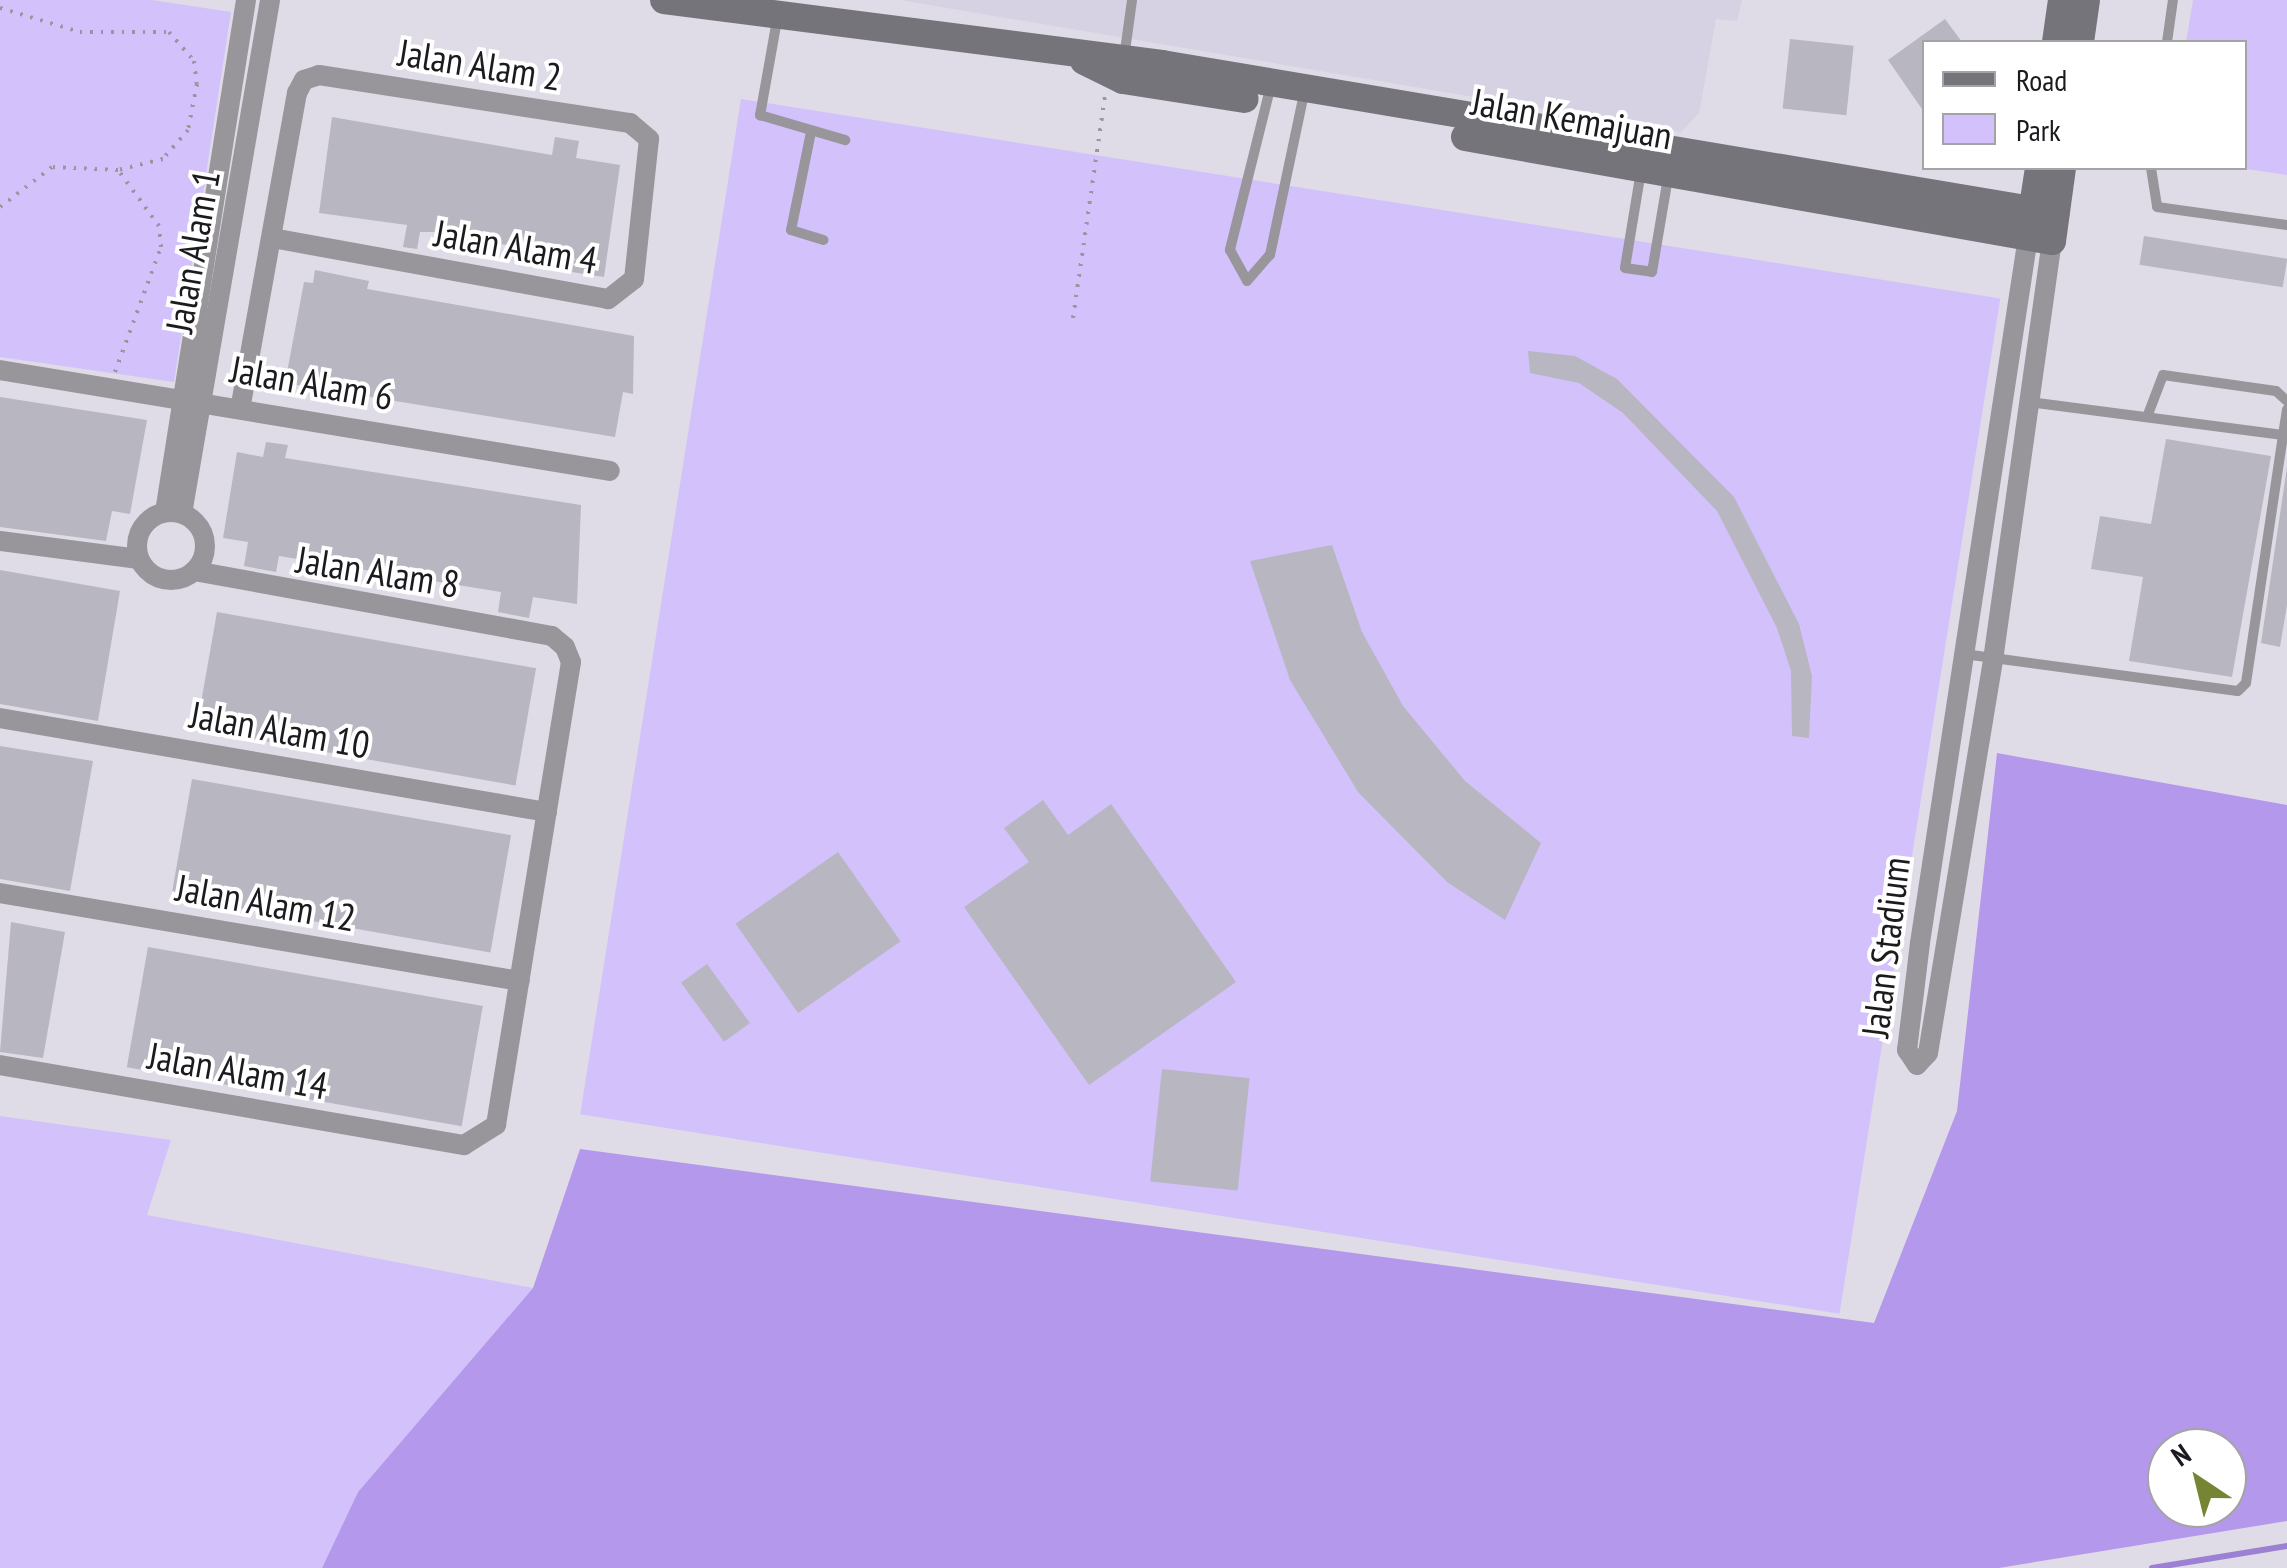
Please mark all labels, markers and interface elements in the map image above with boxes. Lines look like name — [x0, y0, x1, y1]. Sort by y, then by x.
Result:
street label: Jalan Alam 2 — [395, 29, 565, 99]
legend — [1922, 40, 2247, 170]
text: Road — [2016, 60, 2067, 99]
street label: Jalan Kemajuan — [1468, 78, 1676, 158]
text: Park — [2016, 110, 2061, 149]
street label: Jalan Alam 1 — [155, 166, 229, 336]
street label: Jalan Alam 4 — [431, 209, 601, 283]
street label: Jalan Alam 6 — [227, 345, 397, 419]
street label: Jalan Alam 8 — [293, 536, 463, 606]
street label: Jalan Alam 10 — [186, 691, 374, 767]
street label: Jalan Stadium — [1851, 854, 1919, 1040]
street label: Jalan Alam 12 — [172, 864, 360, 940]
street label: Jalan Alam 14 — [144, 1032, 332, 1108]
north arrow — [2147, 1428, 2247, 1528]
text: N — [2164, 1435, 2197, 1474]

